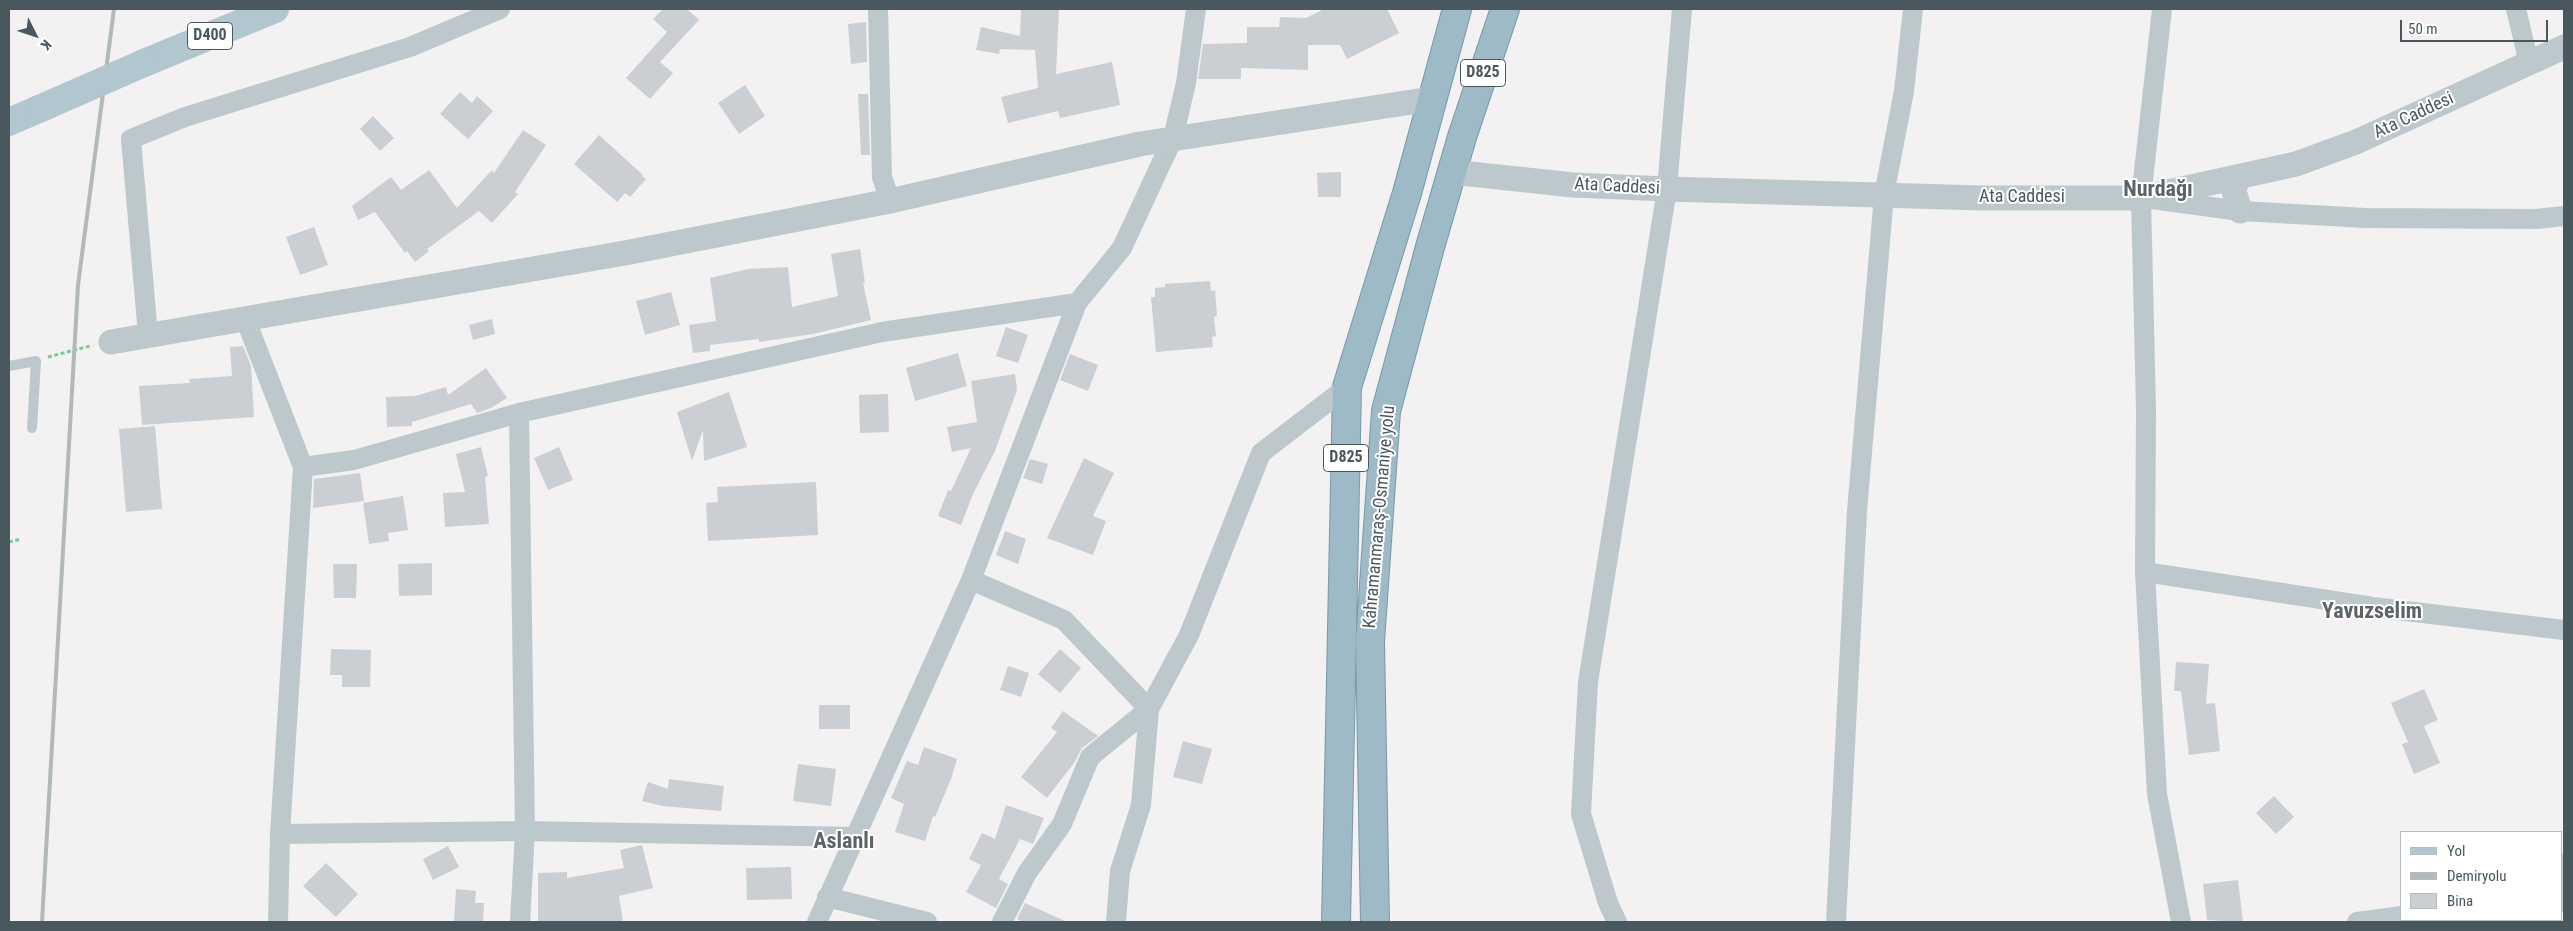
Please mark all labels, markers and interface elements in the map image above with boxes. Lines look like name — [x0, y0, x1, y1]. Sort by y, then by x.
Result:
north arrow — [10, 10, 60, 60]
scale bar — [2403, 10, 2550, 42]
text: 50 m — [2408, 20, 2438, 38]
road number: D400 — [188, 22, 232, 50]
text: K — [38, 37, 55, 53]
road number: D825 — [1460, 59, 1506, 86]
street label: Ata Caddesi — [2371, 88, 2457, 144]
street label: Ata Caddesi — [1574, 174, 1660, 200]
district label: Nurdağı — [2123, 177, 2193, 203]
street label: Ata Caddesi — [1979, 186, 2065, 208]
street label: Kahramanmaraş-Osmaniye yolu — [1359, 405, 1401, 629]
road number: D825 — [1324, 444, 1368, 472]
district label: Yavuzselim — [2322, 599, 2422, 625]
district label: Aslanlı — [813, 829, 875, 855]
legend — [2400, 831, 2563, 921]
text: Yol — [2447, 842, 2465, 860]
text: Demiryolu — [2447, 867, 2506, 885]
text: Bina — [2447, 892, 2473, 910]

